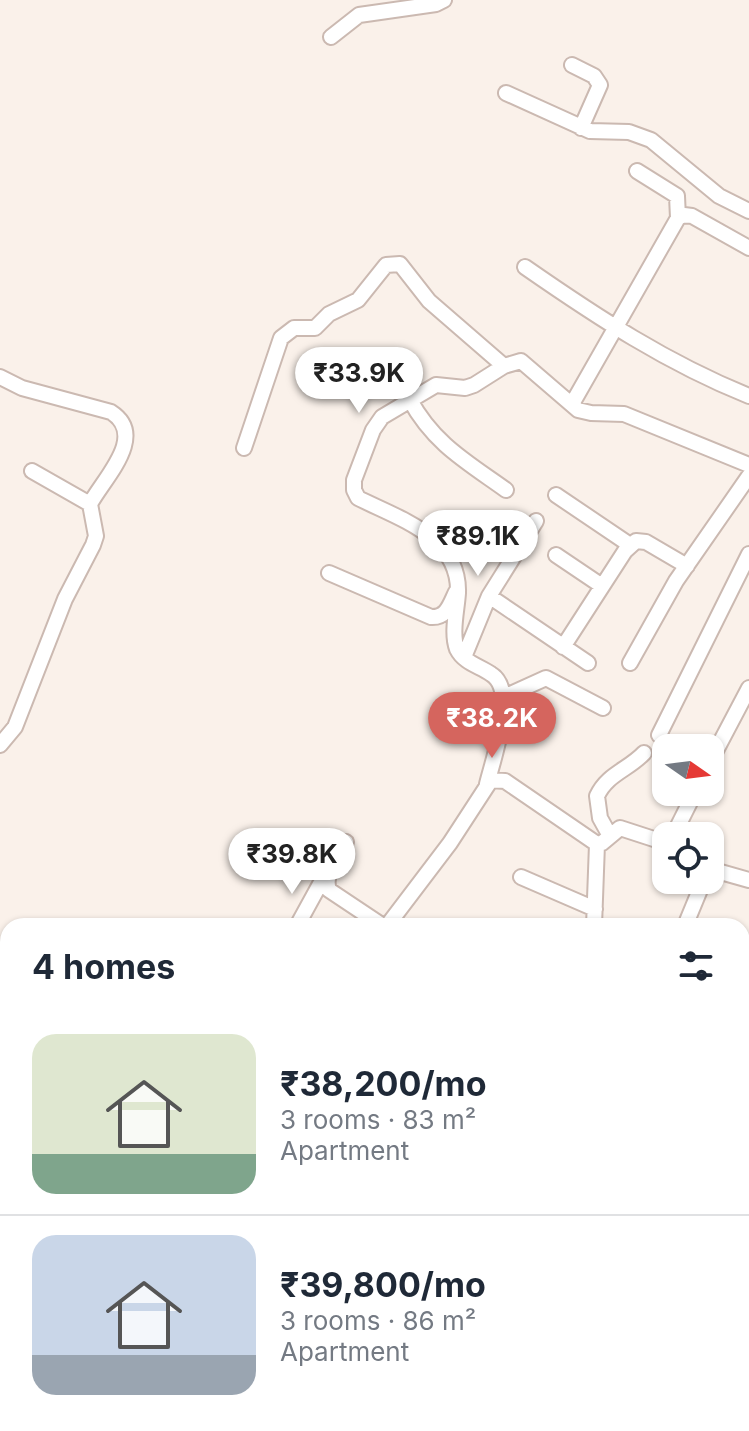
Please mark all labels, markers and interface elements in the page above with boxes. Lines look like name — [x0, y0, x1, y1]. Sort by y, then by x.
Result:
pin: ₹33.9K — [294, 347, 424, 415]
text: ₹33.9K — [313, 357, 405, 388]
pin: ₹89.1K — [413, 510, 543, 578]
text: ₹89.1K — [436, 520, 520, 551]
pin: ₹38.2K — [427, 692, 557, 760]
text: ₹38.2K — [446, 702, 538, 733]
north arrow — [652, 734, 724, 806]
map controls — [652, 734, 724, 894]
button: locate — [652, 822, 724, 894]
pin: ₹39.8K — [227, 828, 357, 896]
text: ₹39.8K — [246, 838, 338, 869]
icon: filters — [674, 944, 718, 988]
text: 4 homes — [32, 946, 175, 987]
text: ₹38,200/mo — [280, 1063, 487, 1104]
icon: home — [96, 1066, 192, 1162]
text: 3 rooms · 83 m² — [280, 1104, 476, 1135]
text: Apartment — [280, 1135, 409, 1166]
text: ₹39,800/mo — [280, 1264, 486, 1305]
icon: home — [96, 1267, 192, 1363]
text: 3 rooms · 86 m² — [280, 1305, 476, 1336]
text: Apartment — [280, 1336, 409, 1367]

